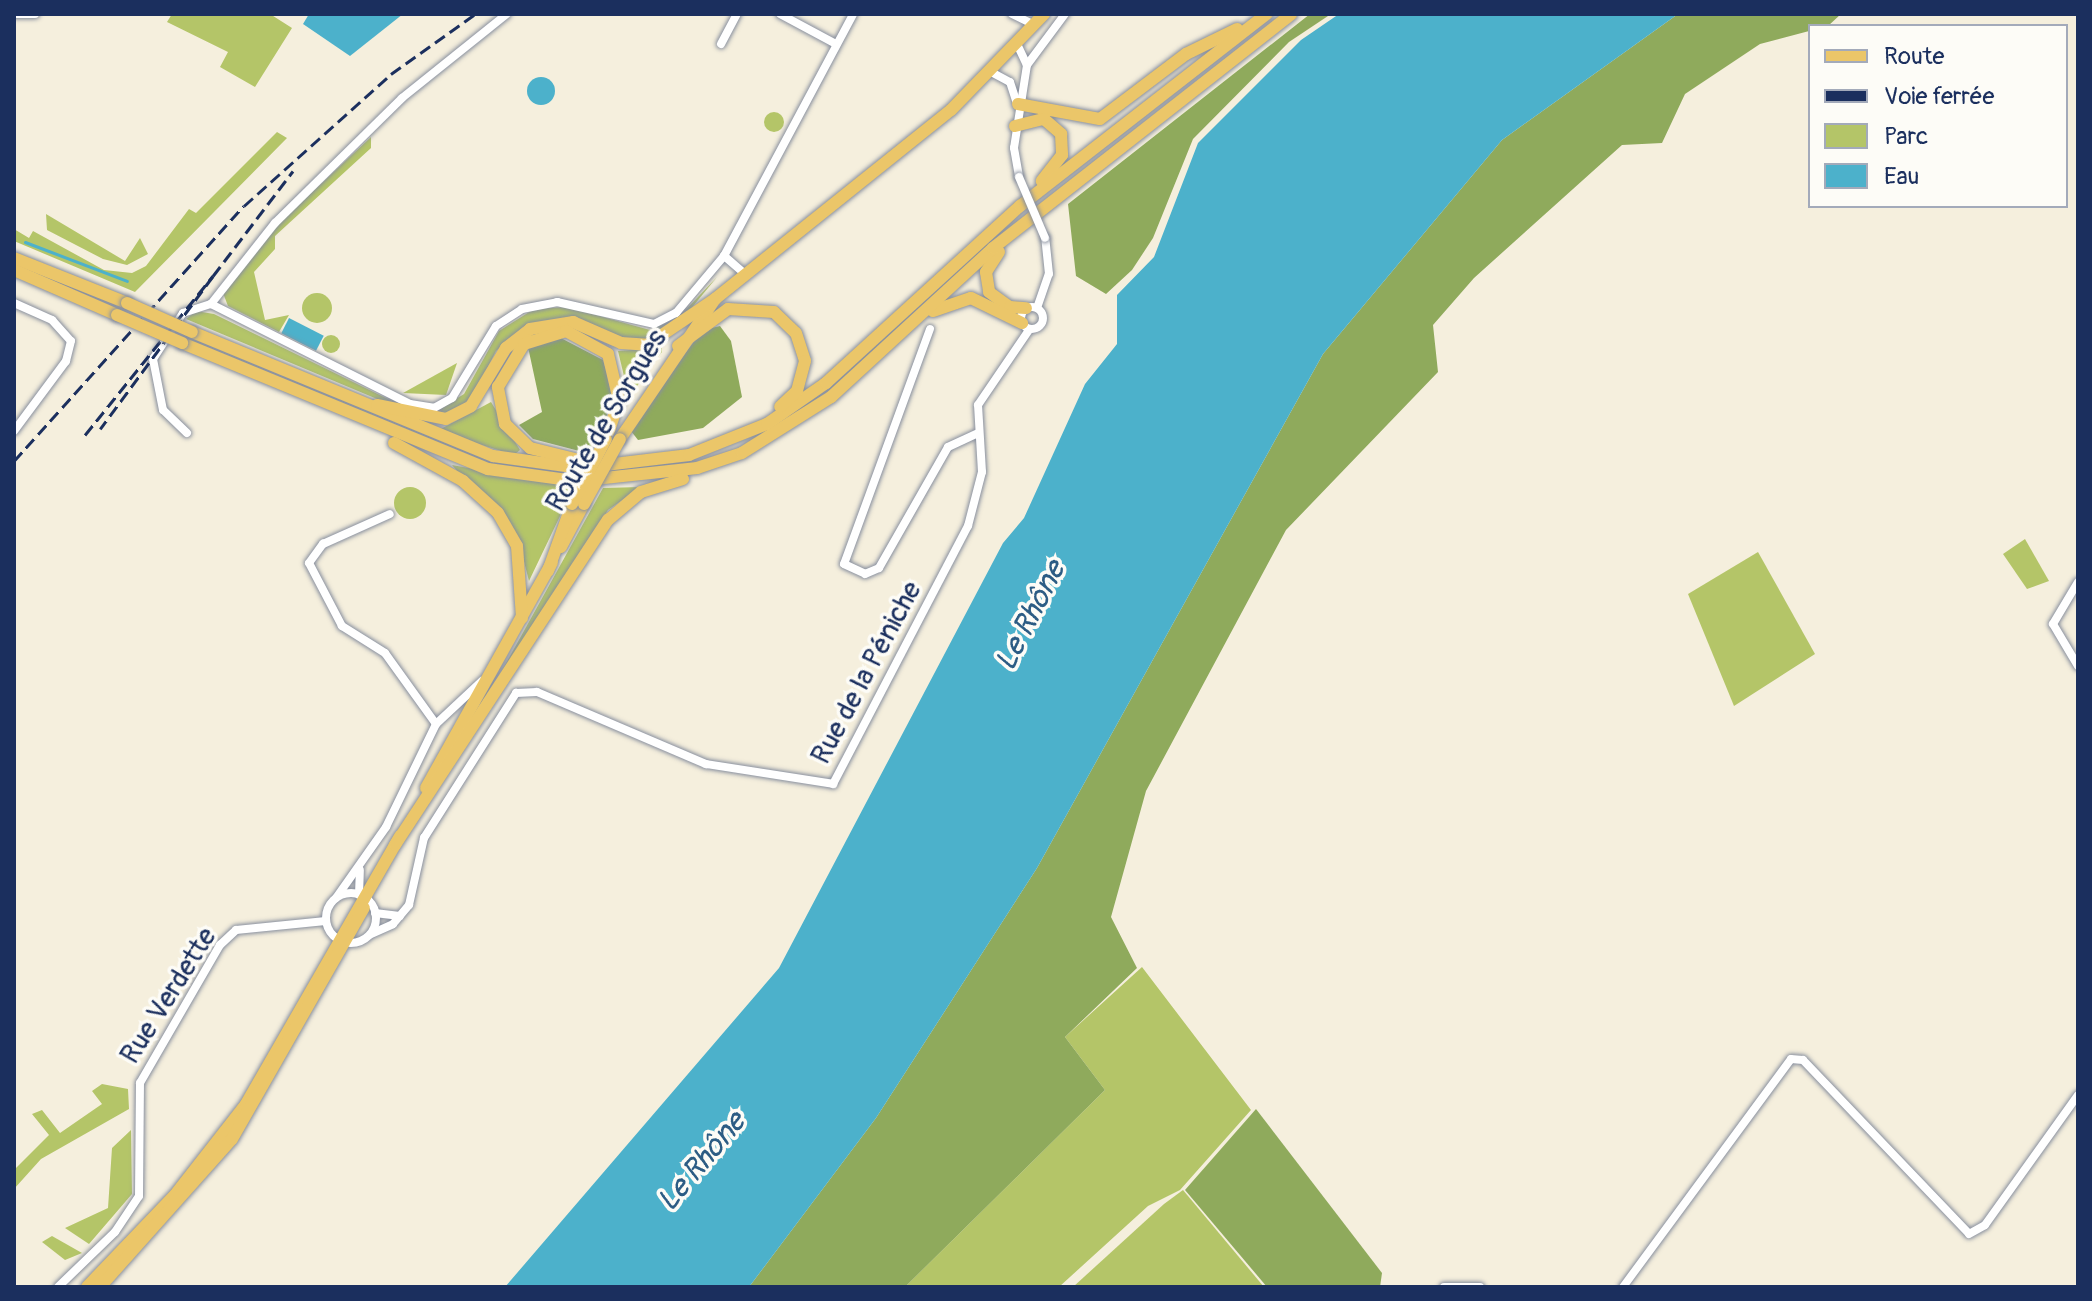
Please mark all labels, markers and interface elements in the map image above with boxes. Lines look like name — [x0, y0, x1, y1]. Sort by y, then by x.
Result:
legend — [1808, 24, 2068, 208]
text: Route — [1884, 42, 1944, 71]
text: Voie ferrée — [1884, 82, 1994, 111]
text: Parc — [1884, 122, 1928, 151]
text: Eau — [1884, 162, 1919, 191]
street label: Route de Sorgues — [539, 324, 675, 518]
water label: Le Rhône — [988, 555, 1074, 677]
street label: Rue de la Péniche — [805, 576, 929, 770]
street label: Rue Verdette — [114, 922, 224, 1070]
water label: Le Rhône — [650, 1105, 754, 1219]

